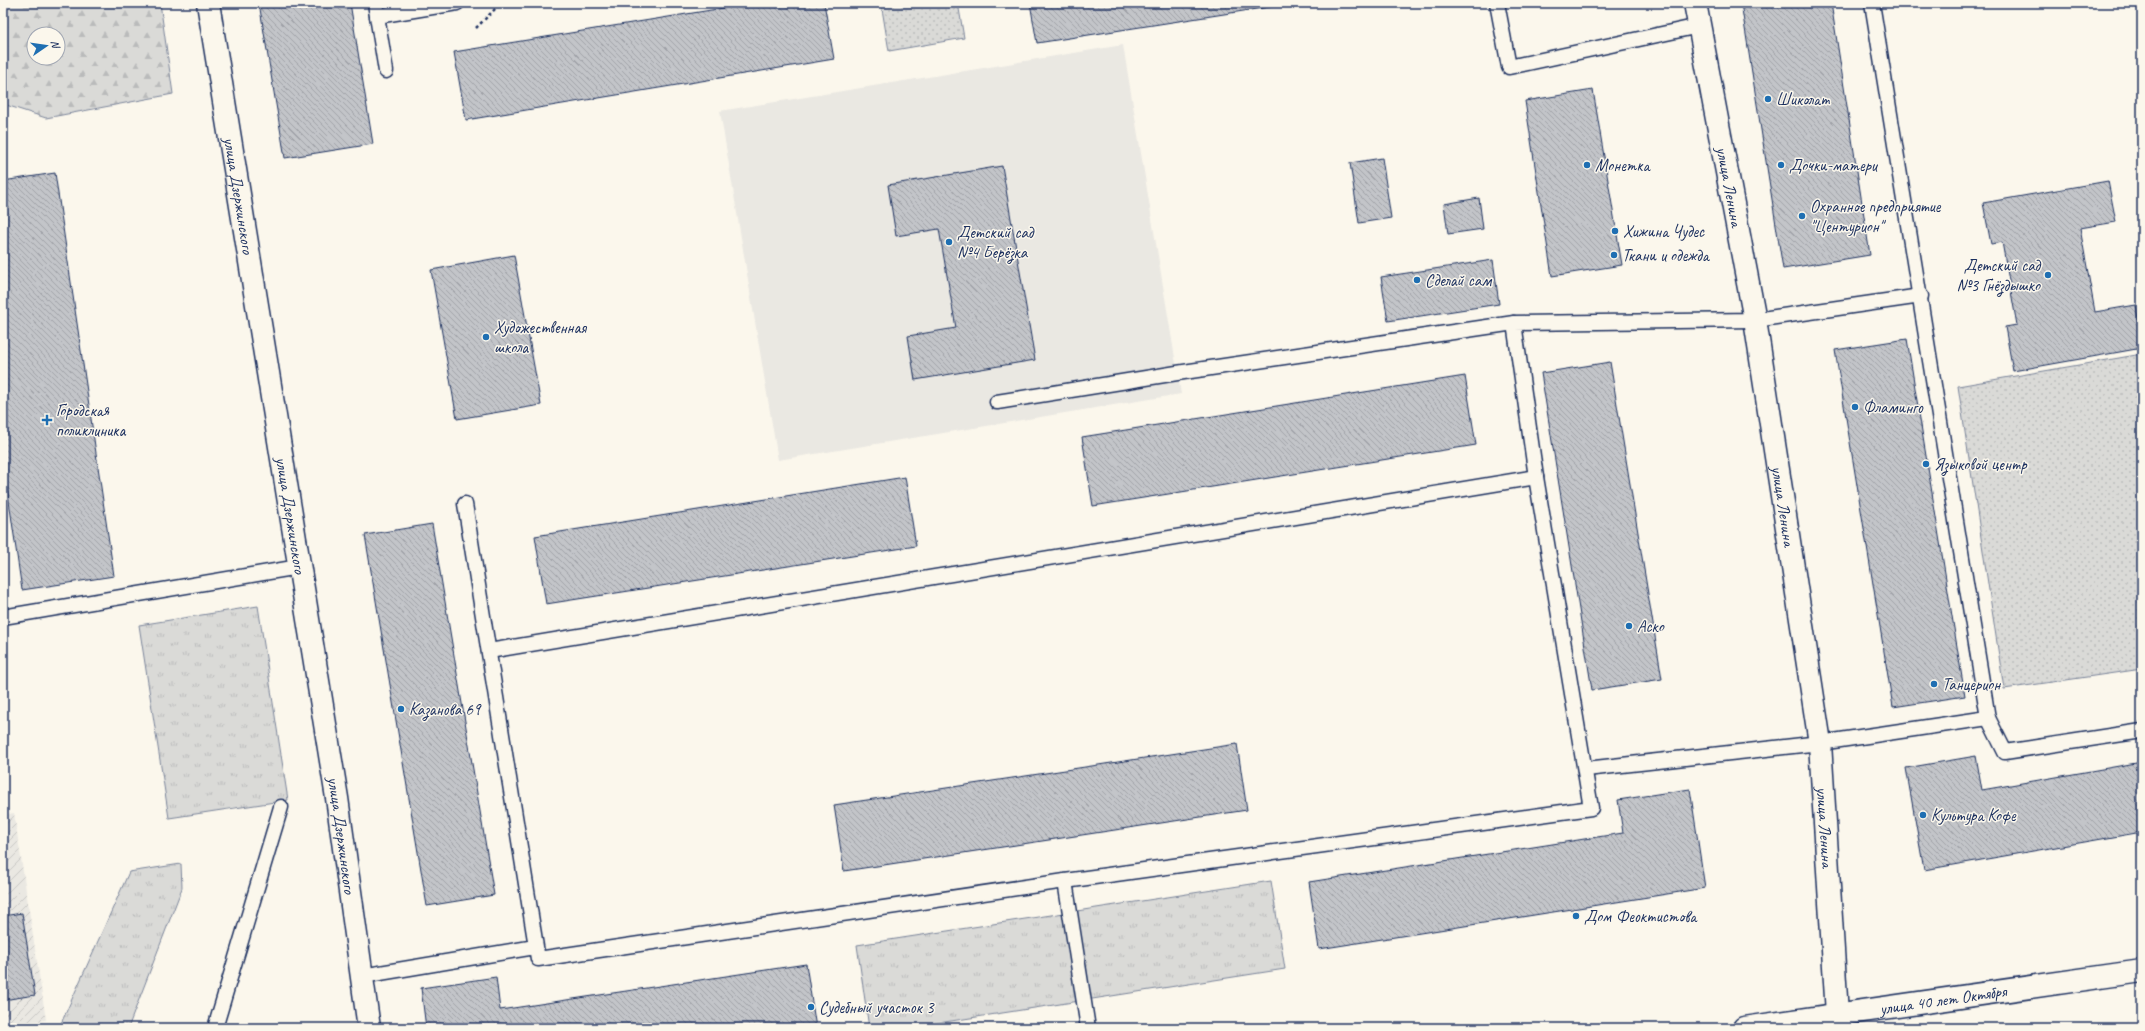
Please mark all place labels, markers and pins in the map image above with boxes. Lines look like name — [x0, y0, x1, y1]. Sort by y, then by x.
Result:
place label: Шиколат — [1776, 89, 1830, 110]
marker: Шиколат — [1763, 94, 1773, 104]
place label: Монетка — [1595, 155, 1651, 176]
place label: Дочки-матери — [1789, 155, 1879, 176]
marker: Монетка — [1582, 160, 1592, 170]
marker: Дочки-матери — [1776, 160, 1786, 170]
place label: Охранное предприятие "Центурион" — [1810, 196, 1942, 237]
marker: Охранное предприятие "Центурион" — [1797, 211, 1807, 221]
place label: Хижина Чудес — [1623, 221, 1705, 242]
place label: Детский сад №4 Берёзка — [957, 222, 1035, 264]
marker: Хижина Чудес — [1610, 226, 1620, 236]
marker: Детский сад №4 Берёзка — [944, 237, 954, 247]
place label: Ткани и одежда — [1622, 245, 1711, 266]
marker: Ткани и одежда — [1609, 250, 1619, 260]
place label: Детский сад №3 Гнёздышко — [1957, 255, 2042, 297]
place label: Сделай сам — [1425, 270, 1492, 291]
marker: Детский сад №3 Гнёздышко — [2043, 270, 2053, 280]
marker: Сделай сам — [1412, 275, 1422, 285]
place label: Художественная школа — [494, 317, 587, 358]
marker: Художественная школа — [481, 332, 491, 342]
place label: Фламинго — [1863, 397, 1924, 418]
place label: Городская поликлиника — [56, 400, 126, 441]
marker: Фламинго — [1850, 402, 1860, 412]
marker: Городская поликлиника — [41, 414, 53, 426]
place label: Языковой центр — [1934, 454, 2028, 476]
marker: Языковой центр — [1921, 459, 1931, 469]
place label: Аско — [1637, 616, 1665, 637]
marker: Аско — [1624, 621, 1634, 631]
place label: Танцерион — [1942, 674, 2001, 695]
marker: Танцерион — [1929, 679, 1939, 689]
place label: Казанова 69 — [409, 699, 482, 721]
marker: Казанова 69 — [396, 704, 406, 714]
place label: Культура Кофе — [1931, 805, 2017, 826]
marker: Культура Кофе — [1918, 810, 1928, 820]
place label: Дом Феоктистова — [1584, 906, 1698, 927]
marker: Дом Феоктистова — [1571, 911, 1581, 921]
place label: Судебный участок 3 — [819, 997, 935, 1018]
marker: Судебный участок 3 — [806, 1002, 816, 1012]

